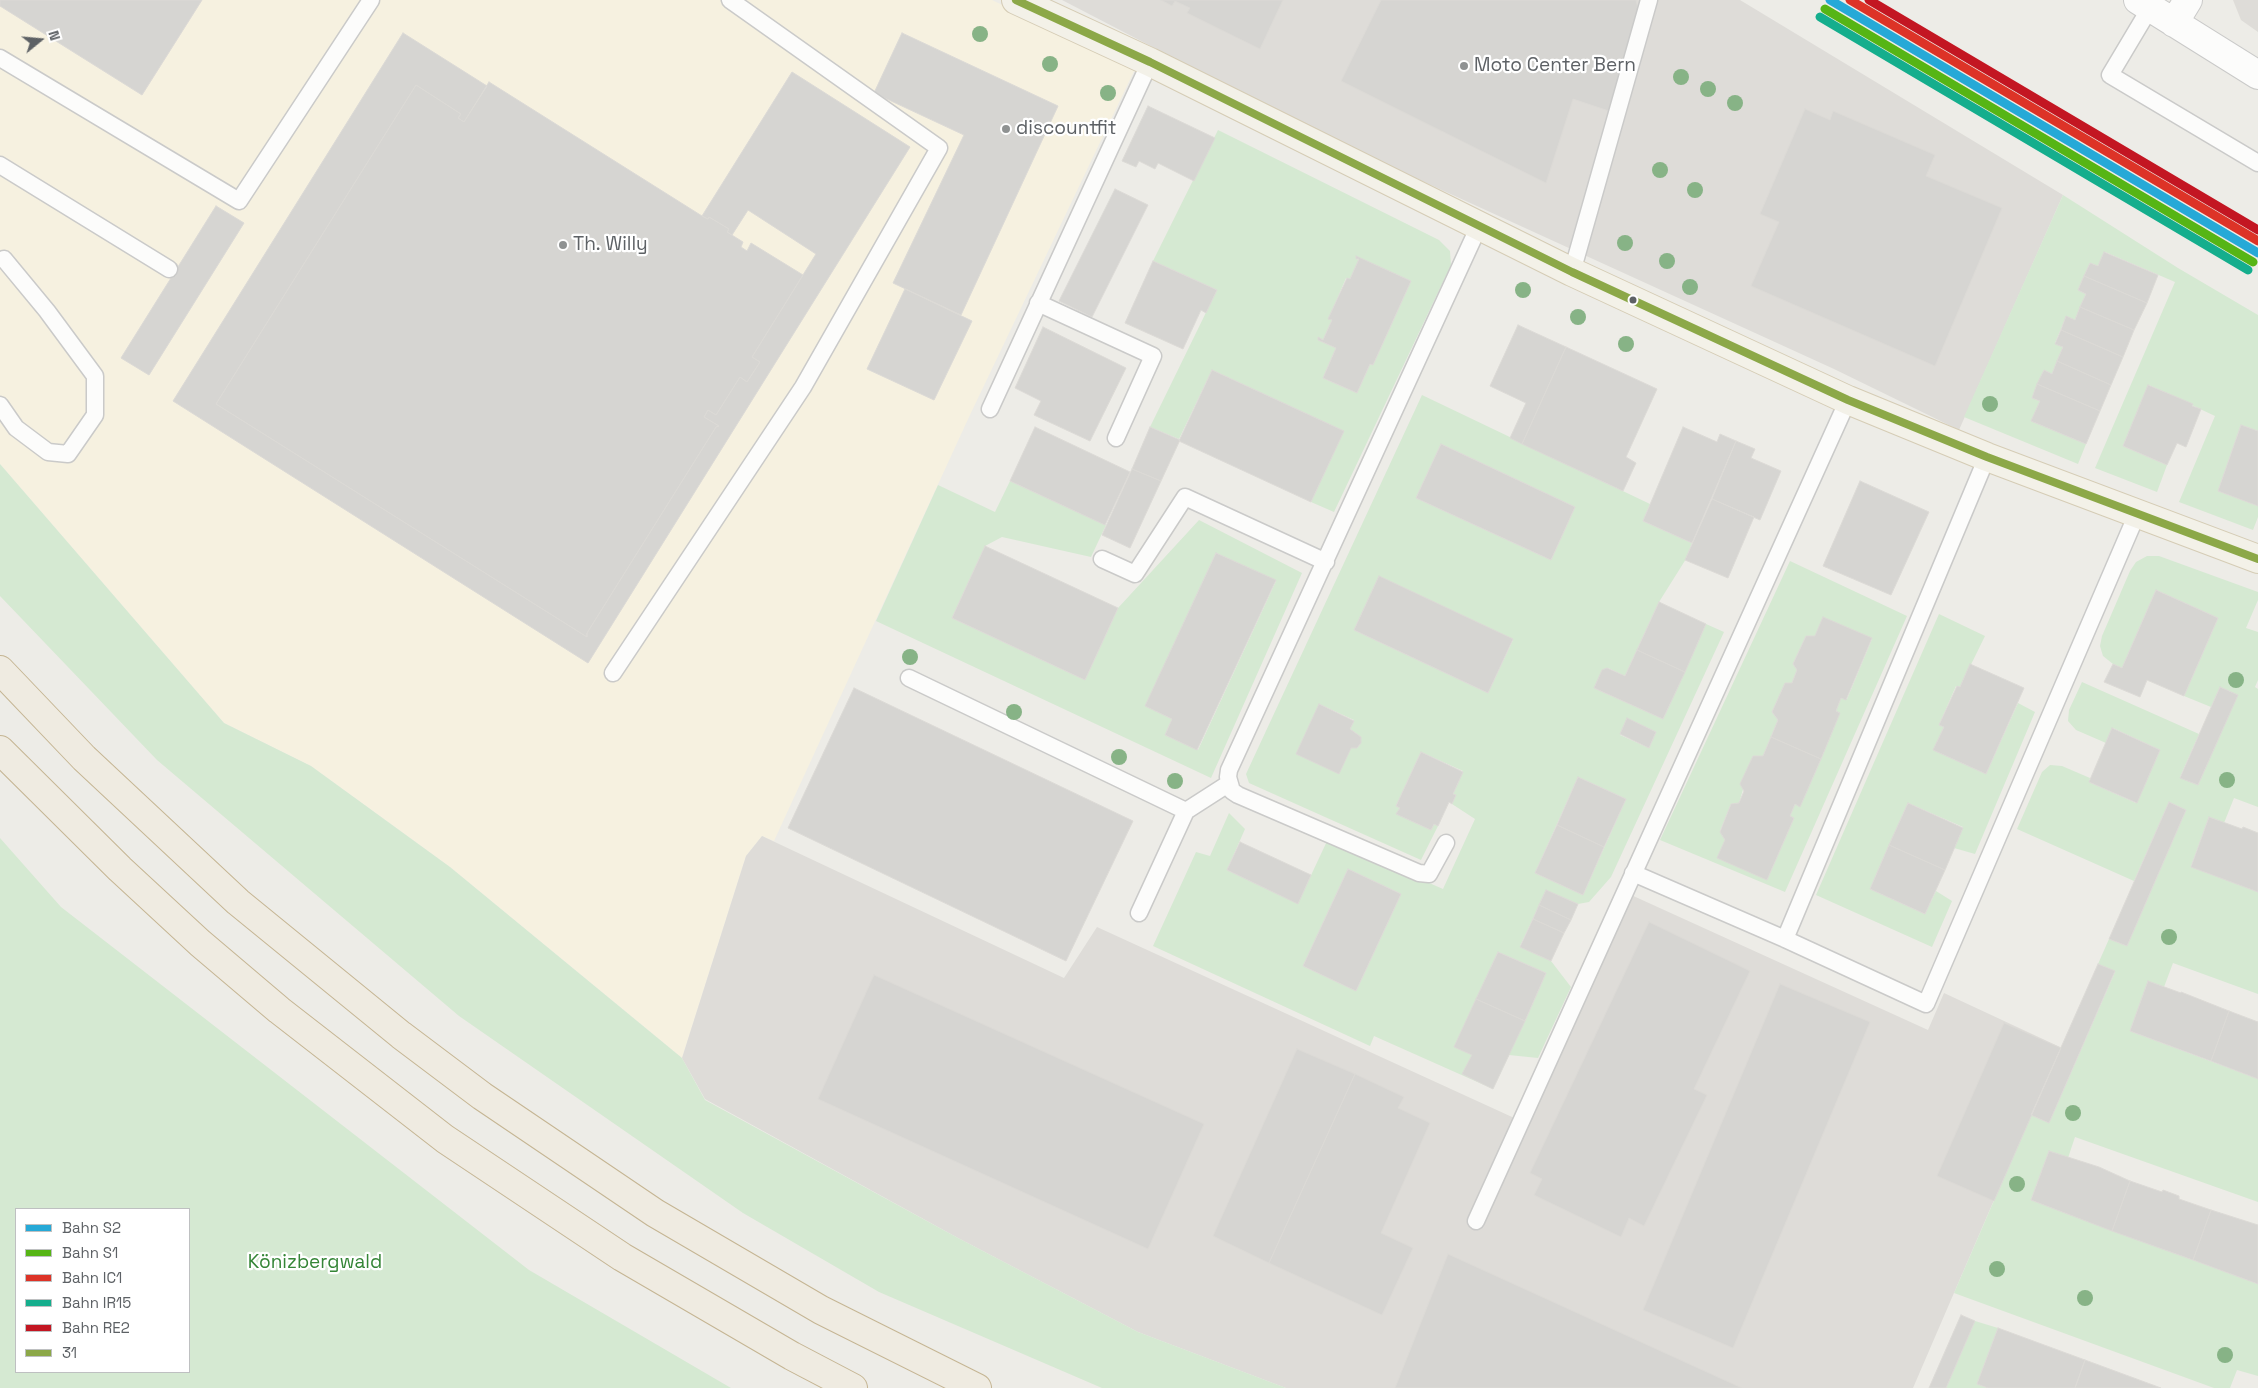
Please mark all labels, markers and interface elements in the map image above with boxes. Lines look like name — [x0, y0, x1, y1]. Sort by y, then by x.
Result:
north arrow — [15, 15, 65, 65]
text: N — [44, 28, 64, 43]
place label: Moto Center Bern — [1474, 55, 1636, 77]
marker: Moto Center Bern — [1458, 60, 1470, 72]
place label: discountfit — [1016, 118, 1116, 140]
marker: discountfit — [1000, 123, 1012, 135]
place label: Th. Willy — [573, 234, 648, 256]
marker: Th. Willy — [557, 239, 569, 251]
unlabelled marker — [1628, 295, 1638, 305]
legend — [15, 1208, 190, 1373]
text: Bahn S2 — [62, 1218, 121, 1237]
text: Bahn S1 — [62, 1243, 118, 1262]
park label: Könizbergwald — [248, 1252, 382, 1274]
text: Bahn IC1 — [62, 1268, 122, 1287]
text: Bahn IR15 — [62, 1293, 131, 1312]
text: Bahn RE2 — [62, 1318, 130, 1337]
text: 31 — [62, 1343, 77, 1362]

